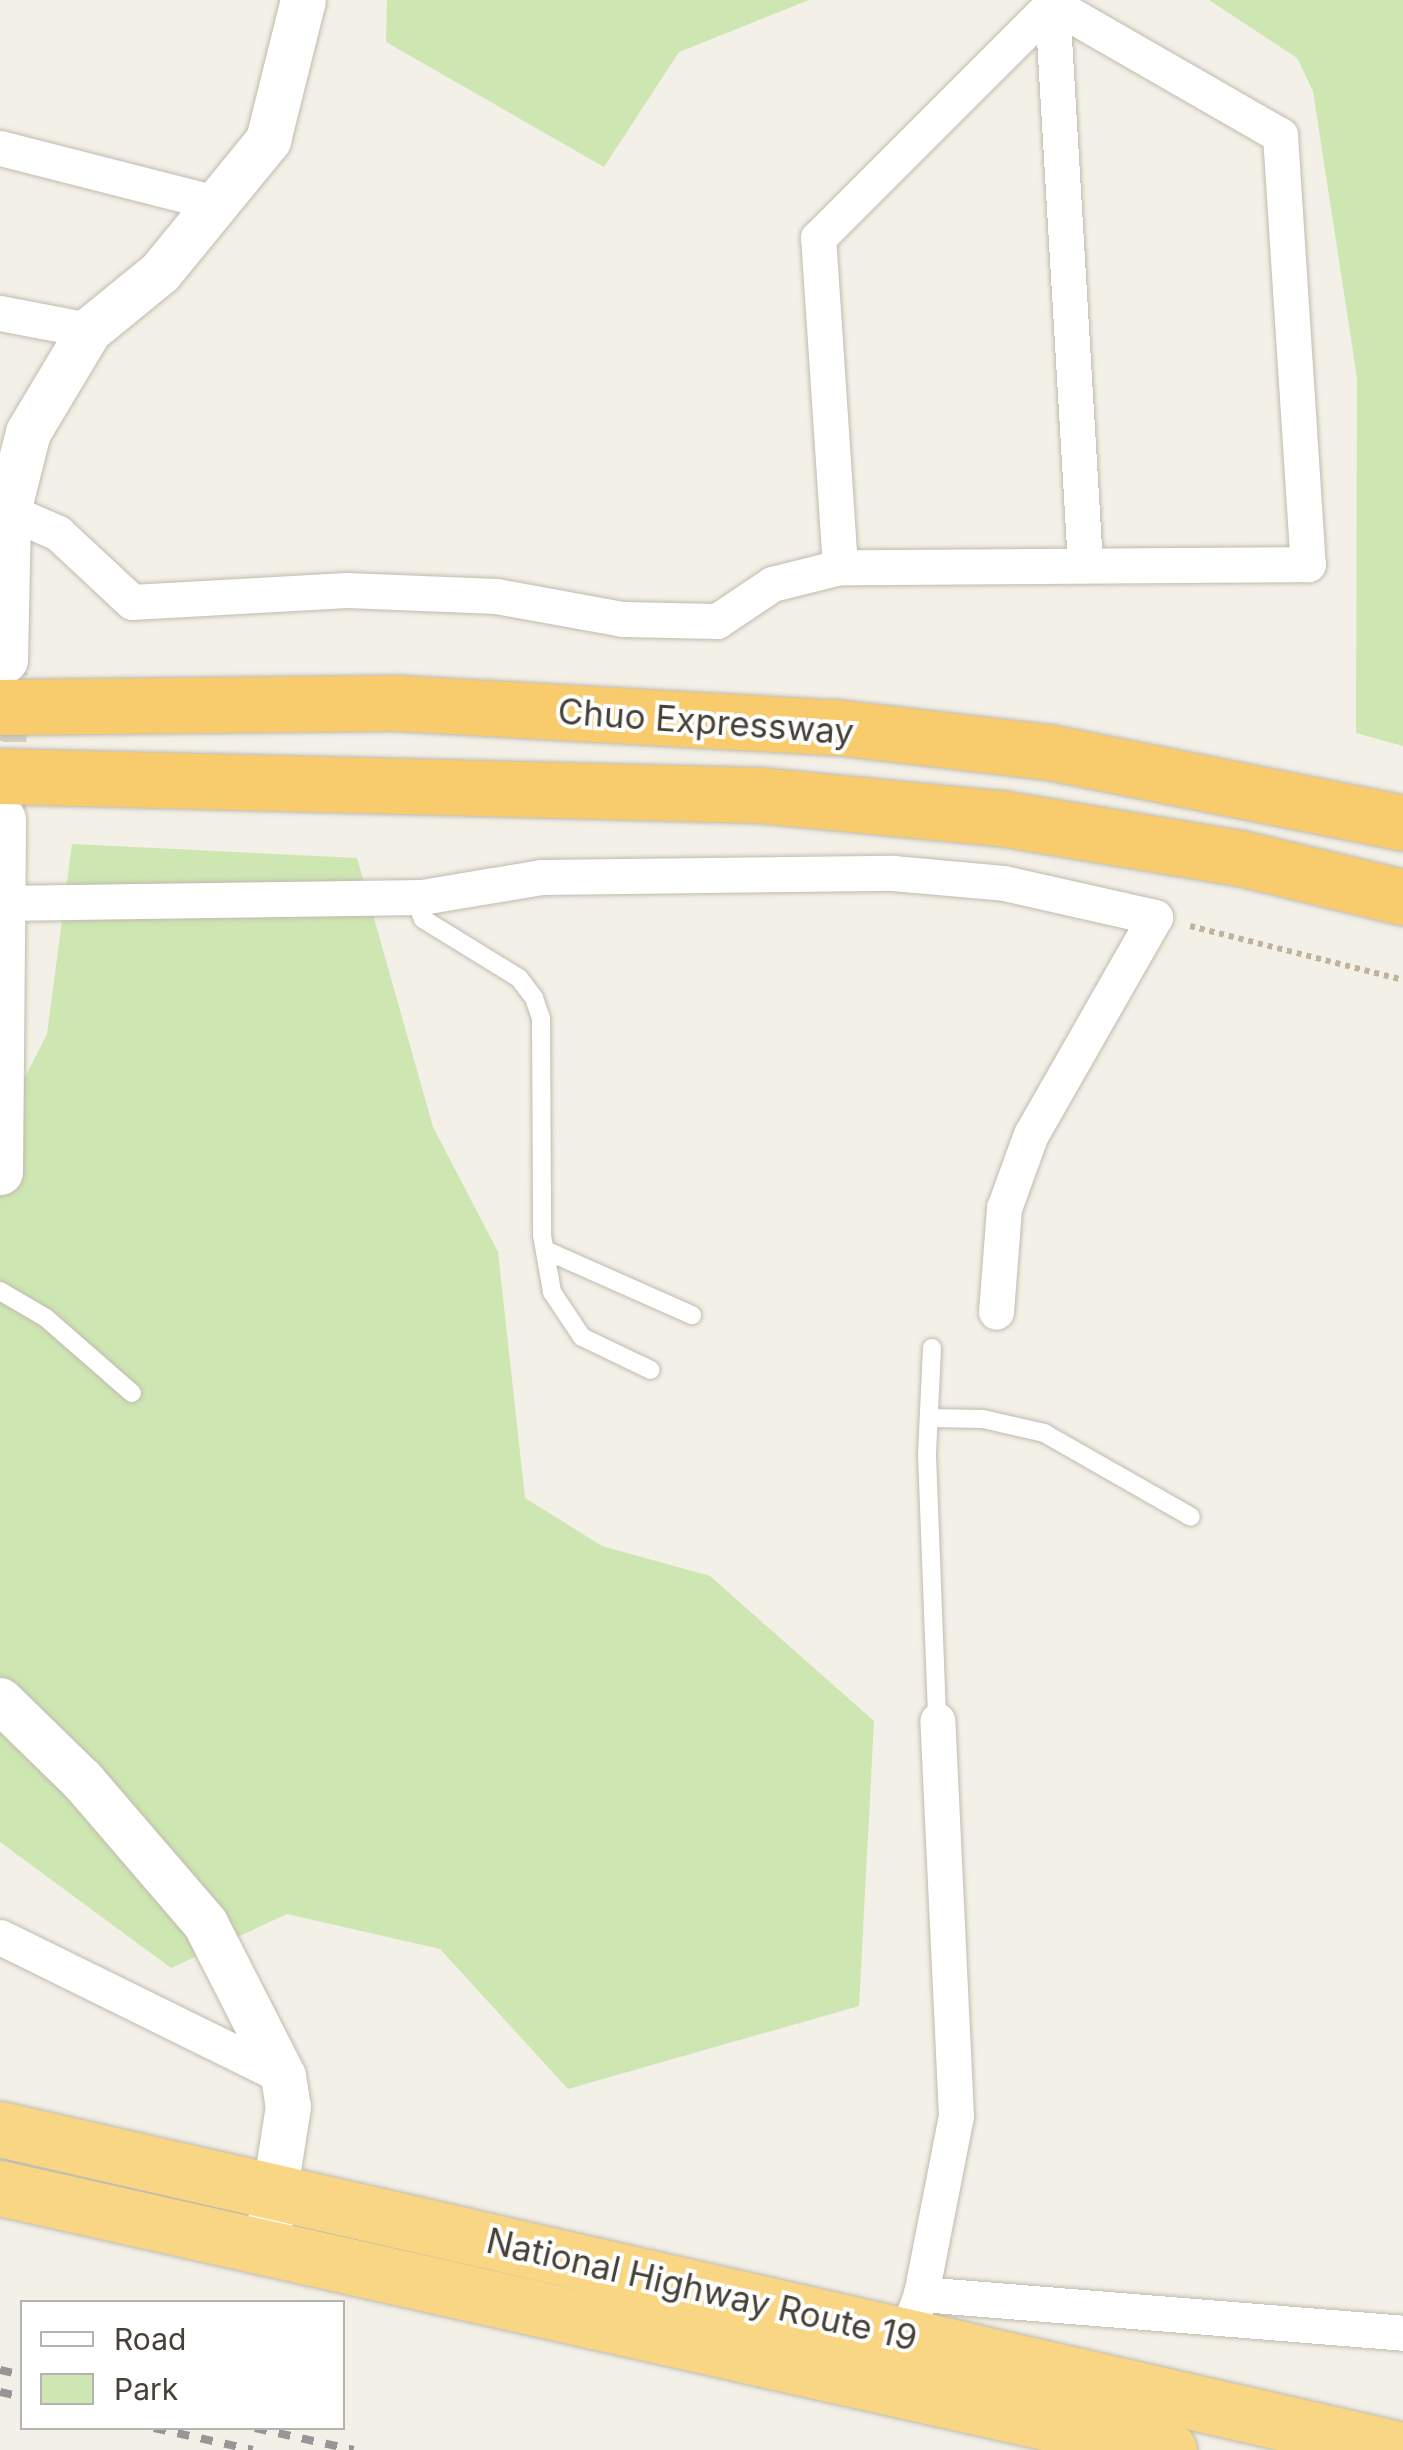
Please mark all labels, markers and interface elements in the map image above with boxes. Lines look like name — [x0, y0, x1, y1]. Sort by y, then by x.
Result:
street label: Chuo Expressway — [557, 690, 855, 752]
street label: National Highway Route 19 — [483, 2219, 921, 2359]
legend — [20, 2300, 345, 2430]
text: Road — [114, 2321, 186, 2357]
text: Park — [114, 2371, 178, 2407]

